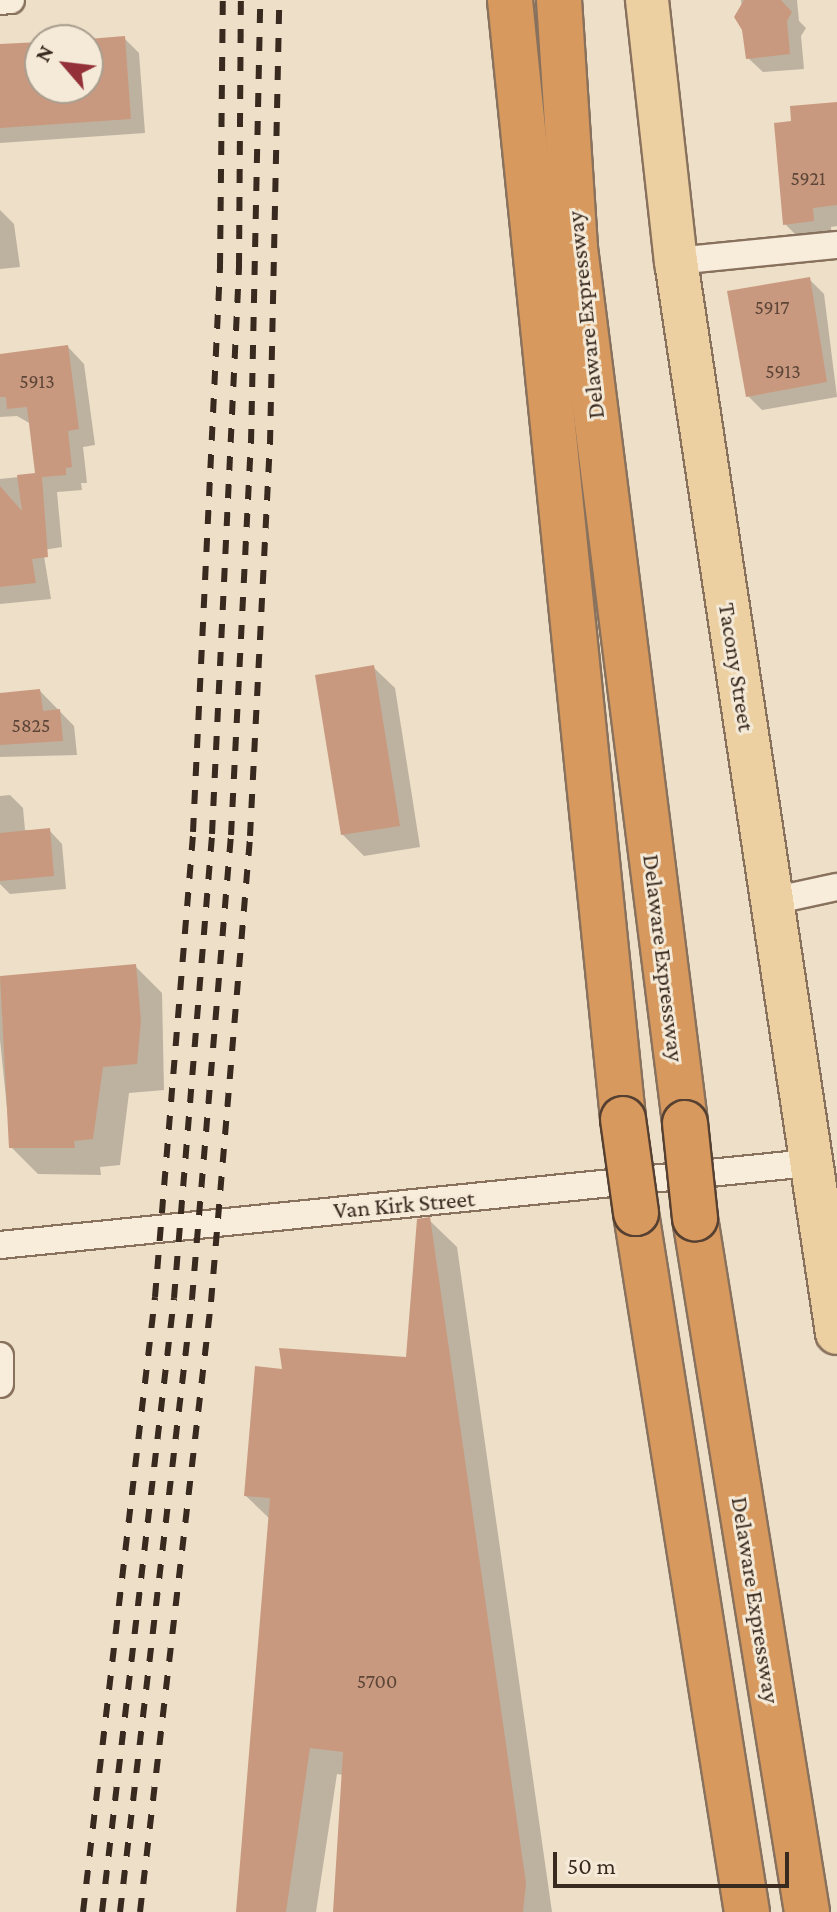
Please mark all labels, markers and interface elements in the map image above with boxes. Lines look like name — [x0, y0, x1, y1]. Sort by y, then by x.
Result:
north arrow — [24, 24, 104, 104]
text: N — [30, 41, 59, 66]
house number: 5921 — [790, 166, 826, 190]
street label: Delaware Expressway — [560, 210, 610, 420]
house number: 5917 — [754, 295, 790, 319]
house number: 5913 — [765, 359, 801, 383]
house number: 5913 — [19, 369, 55, 393]
street label: Tacony Street — [713, 601, 761, 733]
house number: 5825 — [11, 713, 51, 737]
street label: Delaware Expressway — [637, 853, 691, 1063]
street label: Van Kirk Street — [332, 1183, 476, 1225]
street label: Delaware Expressway — [725, 1495, 787, 1705]
house number: 5700 — [357, 1669, 397, 1693]
scale bar — [557, 1836, 793, 1886]
text: 50 m — [567, 1852, 616, 1879]

